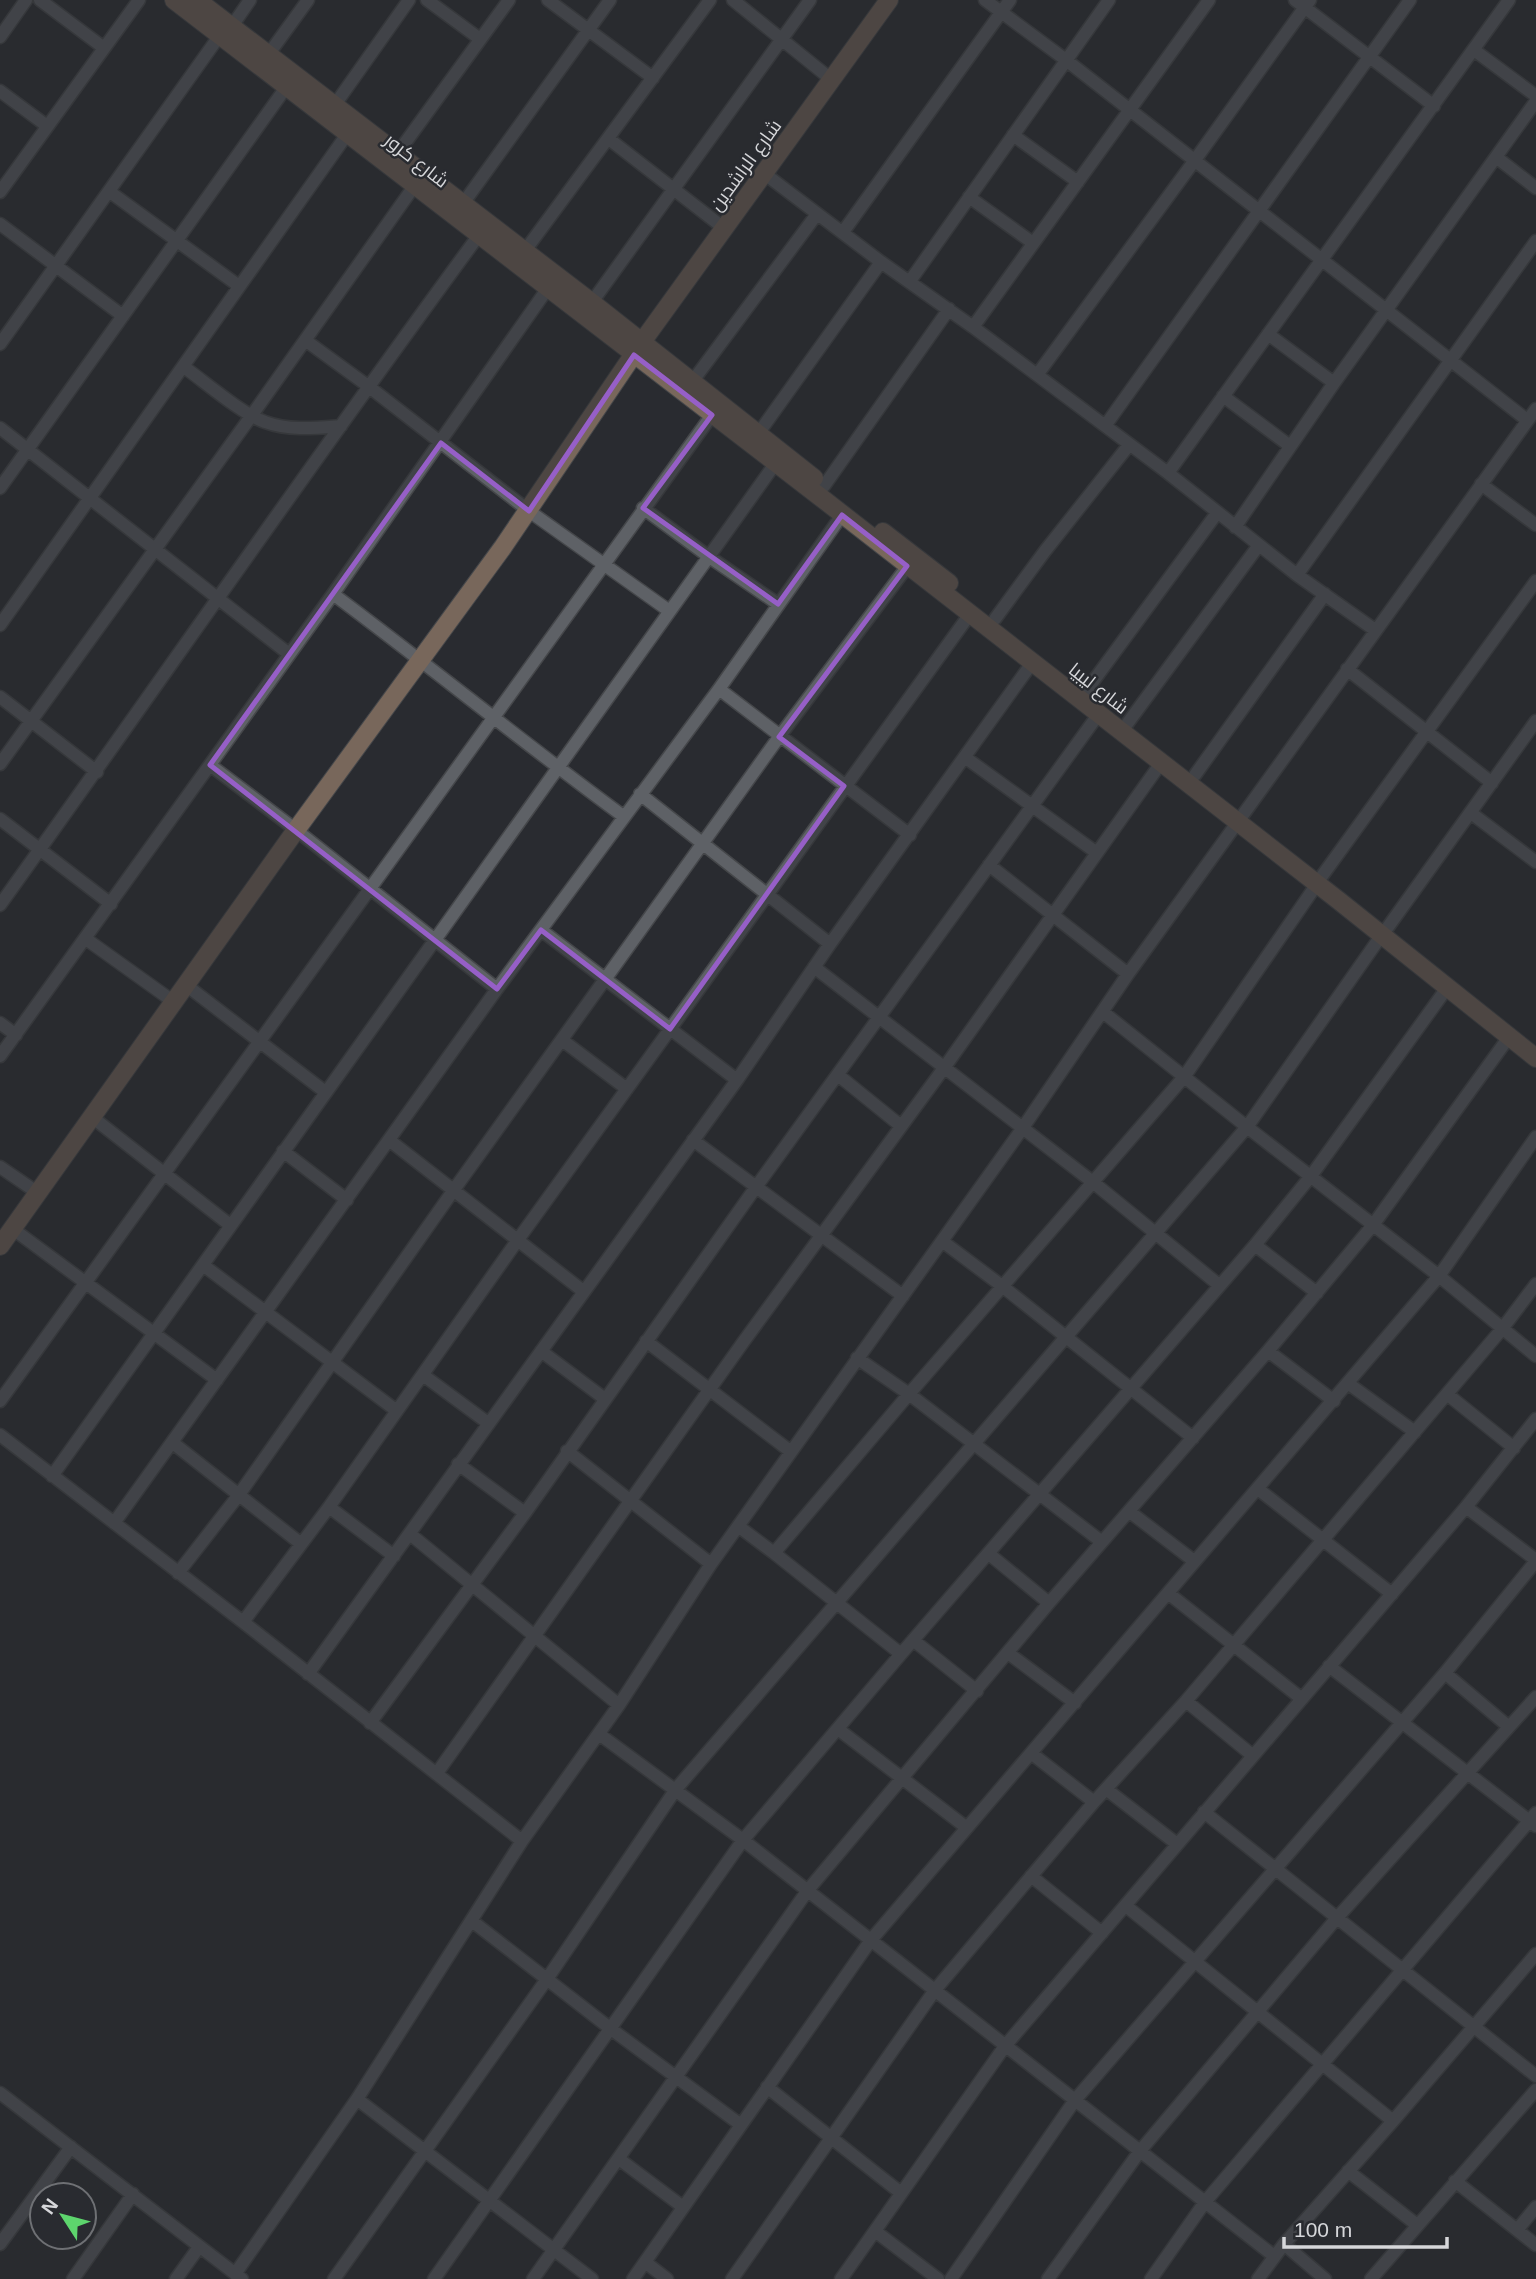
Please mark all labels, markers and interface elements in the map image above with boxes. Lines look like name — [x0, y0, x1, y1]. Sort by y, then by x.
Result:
street label: شارع الراشدين — [705, 116, 788, 217]
street label: شارع كرور — [378, 128, 453, 194]
street label: شارع ليبيا — [1063, 659, 1133, 720]
north arrow — [28, 2181, 98, 2251]
text: N — [37, 2195, 62, 2218]
scale bar — [1284, 2206, 1447, 2250]
text: 100 m — [1294, 2218, 1352, 2241]

